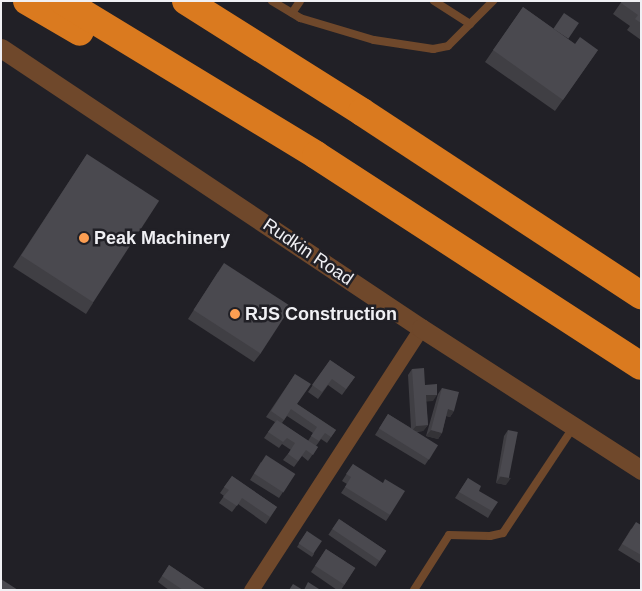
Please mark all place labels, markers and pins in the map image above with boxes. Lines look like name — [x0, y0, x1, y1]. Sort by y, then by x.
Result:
place label: Peak Machinery — [94, 227, 230, 249]
marker: Peak Machinery — [78, 232, 90, 244]
place label: RJS Construction — [245, 303, 397, 325]
marker: RJS Construction — [229, 308, 241, 320]

